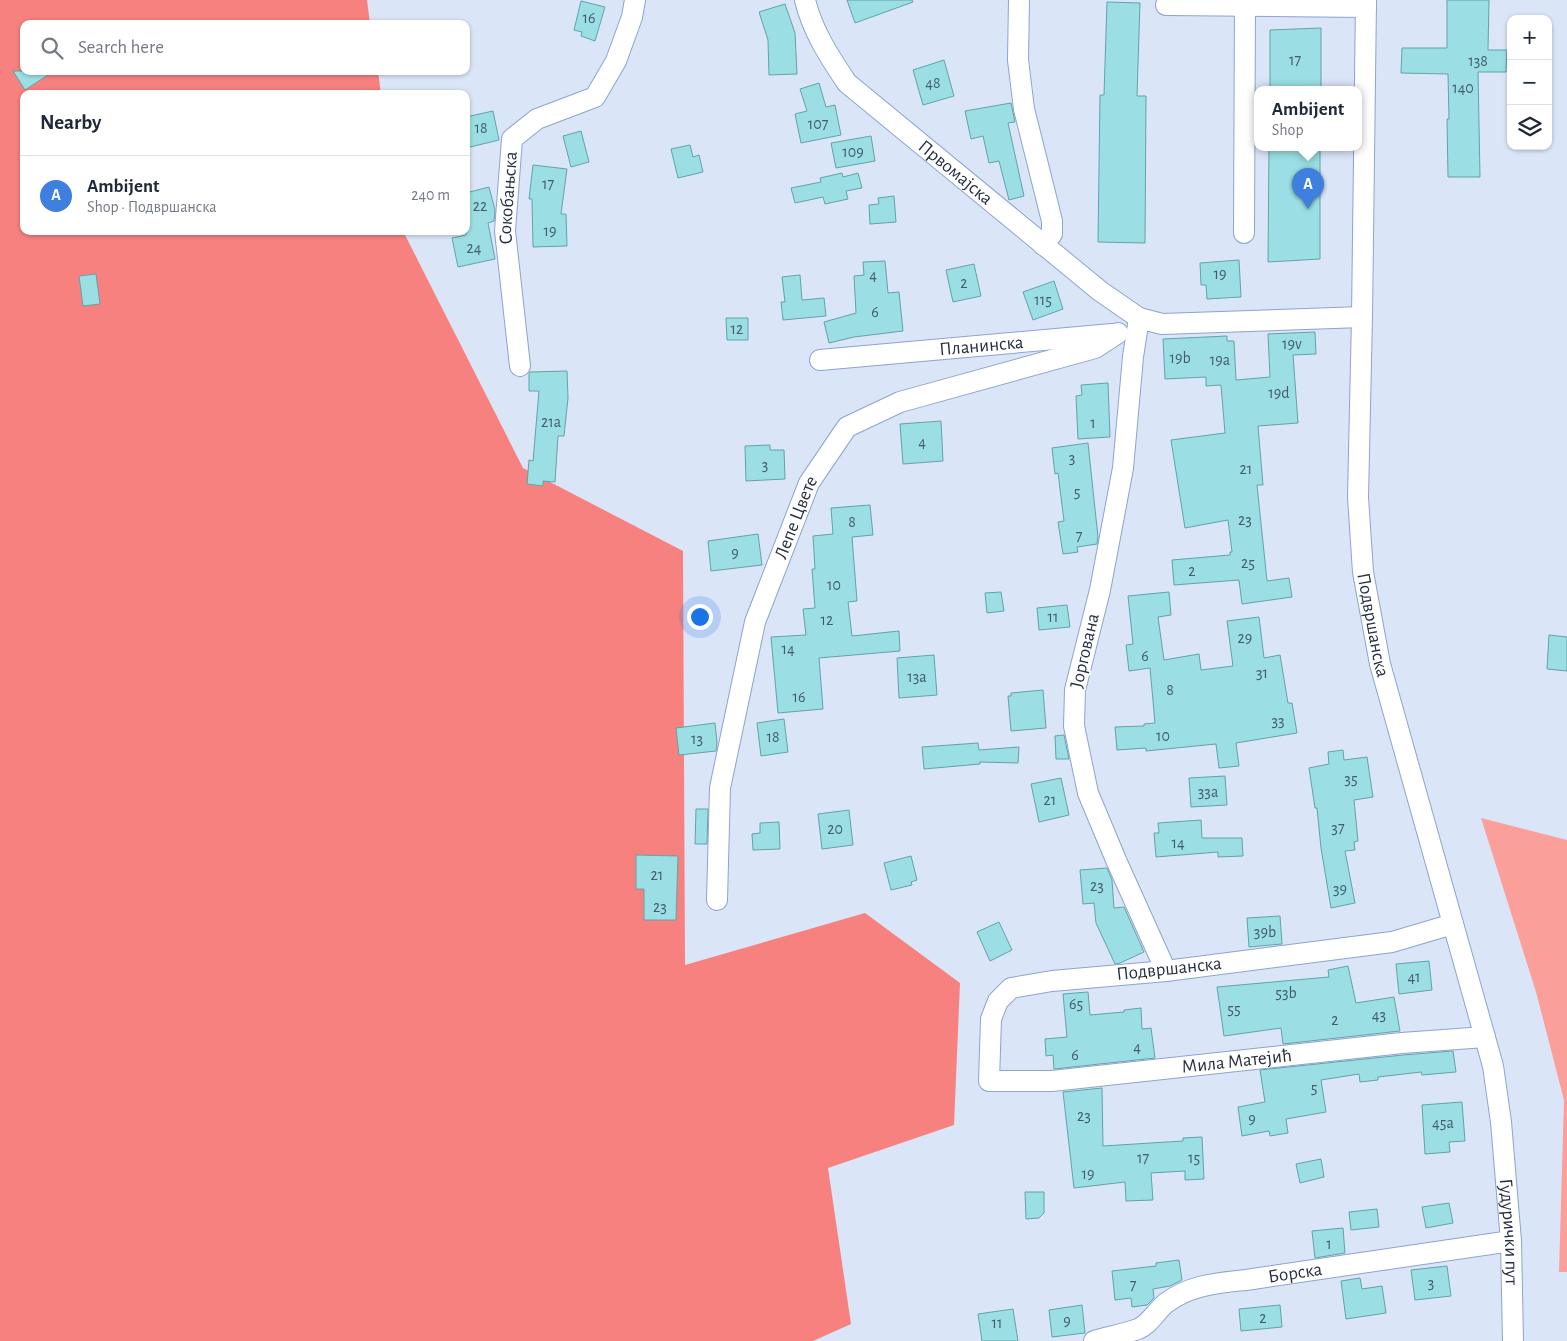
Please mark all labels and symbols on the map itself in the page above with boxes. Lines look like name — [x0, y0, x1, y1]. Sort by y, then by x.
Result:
house number: 16 — [582, 10, 596, 26]
house number: 17 — [1289, 52, 1301, 68]
house number: 138 — [1468, 53, 1488, 69]
house number: 48 — [925, 75, 941, 91]
house number: 140 — [1452, 80, 1474, 96]
house number: 107 — [808, 116, 829, 132]
house number: 18 — [474, 120, 488, 136]
street label: Првомајска — [915, 136, 997, 208]
house number: 109 — [842, 144, 864, 160]
street label: Сокобањска — [495, 150, 521, 245]
pin: A — [1292, 168, 1324, 209]
house number: 17 — [542, 176, 554, 192]
house number: 22 — [473, 198, 487, 214]
house number: 19 — [543, 223, 557, 239]
house number: 24 — [467, 240, 482, 256]
house number: 19 — [1213, 266, 1227, 282]
house number: 4 — [869, 267, 877, 283]
house number: 2 — [960, 275, 968, 291]
house number: 115 — [1034, 292, 1052, 308]
house number: 6 — [871, 304, 879, 320]
house number: 12 — [731, 321, 743, 337]
street label: Планинска — [938, 332, 1025, 359]
house number: 19v — [1282, 336, 1302, 352]
house number: 19b — [1169, 350, 1191, 366]
house number: 19a — [1210, 352, 1230, 368]
house number: 19d — [1268, 385, 1290, 401]
house number: 21a — [541, 414, 561, 430]
house number: 1 — [1090, 415, 1096, 431]
house number: 4 — [918, 434, 926, 450]
house number: 3 — [1069, 450, 1075, 466]
house number: 3 — [762, 457, 768, 473]
house number: 21 — [1240, 461, 1252, 477]
street label: Лепе Цвете — [771, 472, 821, 562]
house number: 5 — [1074, 484, 1080, 500]
house number: 23 — [1238, 512, 1252, 528]
house number: 8 — [848, 514, 856, 530]
house number: 7 — [1076, 528, 1083, 544]
house number: 9 — [731, 545, 739, 561]
house number: 25 — [1241, 555, 1255, 571]
house number: 2 — [1188, 563, 1196, 579]
street label: Подвршанска — [1354, 571, 1393, 679]
house number: 10 — [827, 577, 841, 593]
your location — [687, 604, 713, 630]
house number: 11 — [1047, 609, 1059, 625]
street label: Јоргована — [1067, 611, 1103, 690]
house number: 12 — [821, 612, 833, 628]
house number: 29 — [1238, 630, 1252, 646]
house number: 14 — [781, 641, 795, 657]
house number: 6 — [1141, 648, 1149, 664]
house number: 31 — [1256, 665, 1268, 681]
house number: 13a — [907, 669, 927, 685]
house number: 8 — [1166, 682, 1174, 698]
house number: 16 — [792, 689, 806, 705]
house number: 33 — [1271, 713, 1285, 729]
house number: 10 — [1156, 728, 1170, 744]
house number: 18 — [766, 729, 780, 745]
house number: 13 — [691, 731, 703, 747]
house number: 35 — [1344, 771, 1358, 787]
house number: 33a — [1198, 784, 1218, 800]
house number: 21 — [1044, 792, 1056, 808]
house number: 37 — [1331, 820, 1345, 836]
house number: 20 — [827, 821, 843, 837]
house number: 14 — [1171, 835, 1185, 851]
house number: 21 — [651, 867, 663, 883]
house number: 23 — [1090, 878, 1104, 894]
house number: 39 — [1333, 881, 1347, 897]
house number: 23 — [653, 899, 667, 915]
house number: 39b — [1254, 924, 1276, 940]
street label: Подвршанска — [1116, 954, 1223, 984]
house number: 41 — [1407, 969, 1421, 985]
house number: 53b — [1275, 985, 1297, 1001]
house number: 65 — [1069, 996, 1083, 1012]
house number: 55 — [1227, 1001, 1241, 1017]
house number: 43 — [1372, 1007, 1386, 1023]
house number: 2 — [1331, 1012, 1339, 1028]
house number: 4 — [1133, 1039, 1141, 1055]
street label: Мила Матејић — [1181, 1046, 1293, 1076]
house number: 6 — [1071, 1047, 1079, 1063]
house number: 5 — [1311, 1080, 1317, 1096]
house number: 23 — [1077, 1108, 1091, 1124]
house number: 9 — [1248, 1111, 1256, 1127]
house number: 45a — [1432, 1115, 1454, 1131]
house number: 17 — [1137, 1150, 1149, 1166]
house number: 15 — [1188, 1150, 1200, 1166]
house number: 19 — [1081, 1166, 1095, 1182]
street label: Гудурички пут — [1496, 1178, 1521, 1285]
house number: 1 — [1326, 1236, 1332, 1252]
street label: Борска — [1267, 1259, 1324, 1286]
house number: 3 — [1428, 1275, 1434, 1291]
house number: 7 — [1130, 1277, 1137, 1293]
house number: 2 — [1259, 1310, 1267, 1326]
house number: 9 — [1063, 1313, 1071, 1329]
house number: 11 — [991, 1315, 1003, 1331]

